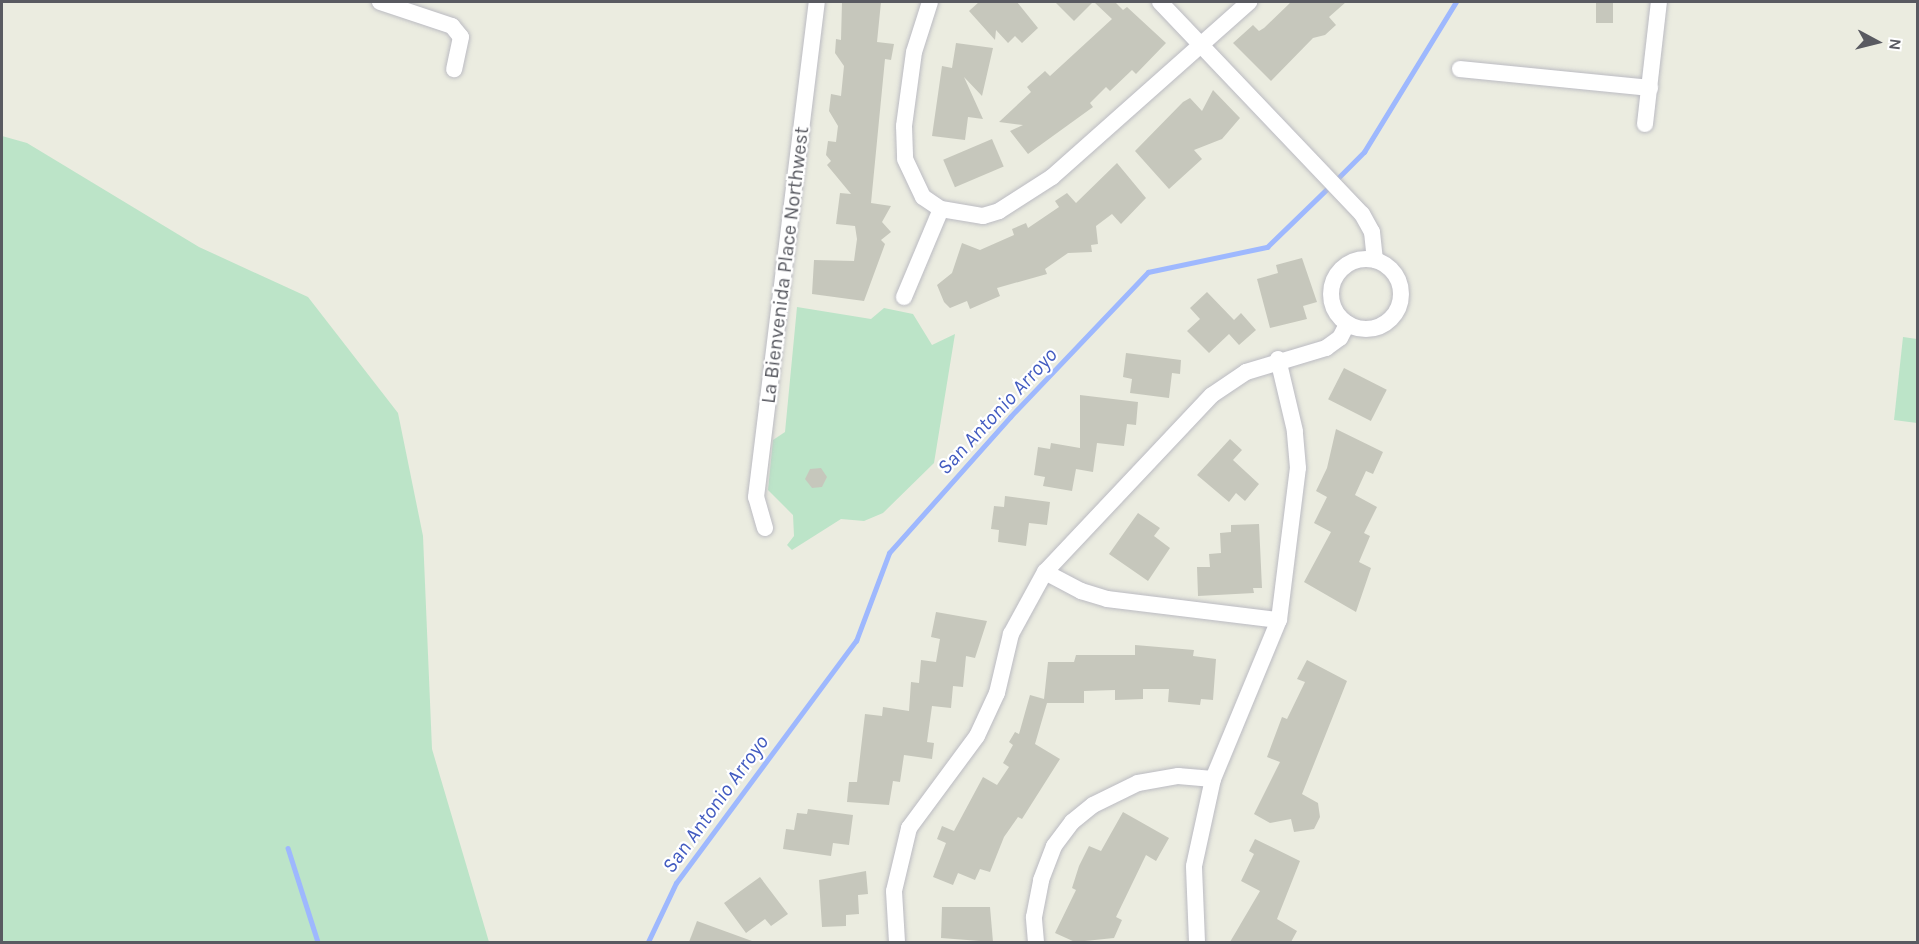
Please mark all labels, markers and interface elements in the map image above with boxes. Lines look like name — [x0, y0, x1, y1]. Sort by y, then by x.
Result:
north arrow — [1847, 12, 1907, 72]
text: N — [1885, 37, 1905, 51]
street label: La Bienvenida Place Northwest — [756, 125, 814, 405]
water label: San Antonio Arroyo — [932, 342, 1062, 480]
water label: San Antonio Arroyo — [656, 730, 774, 878]

